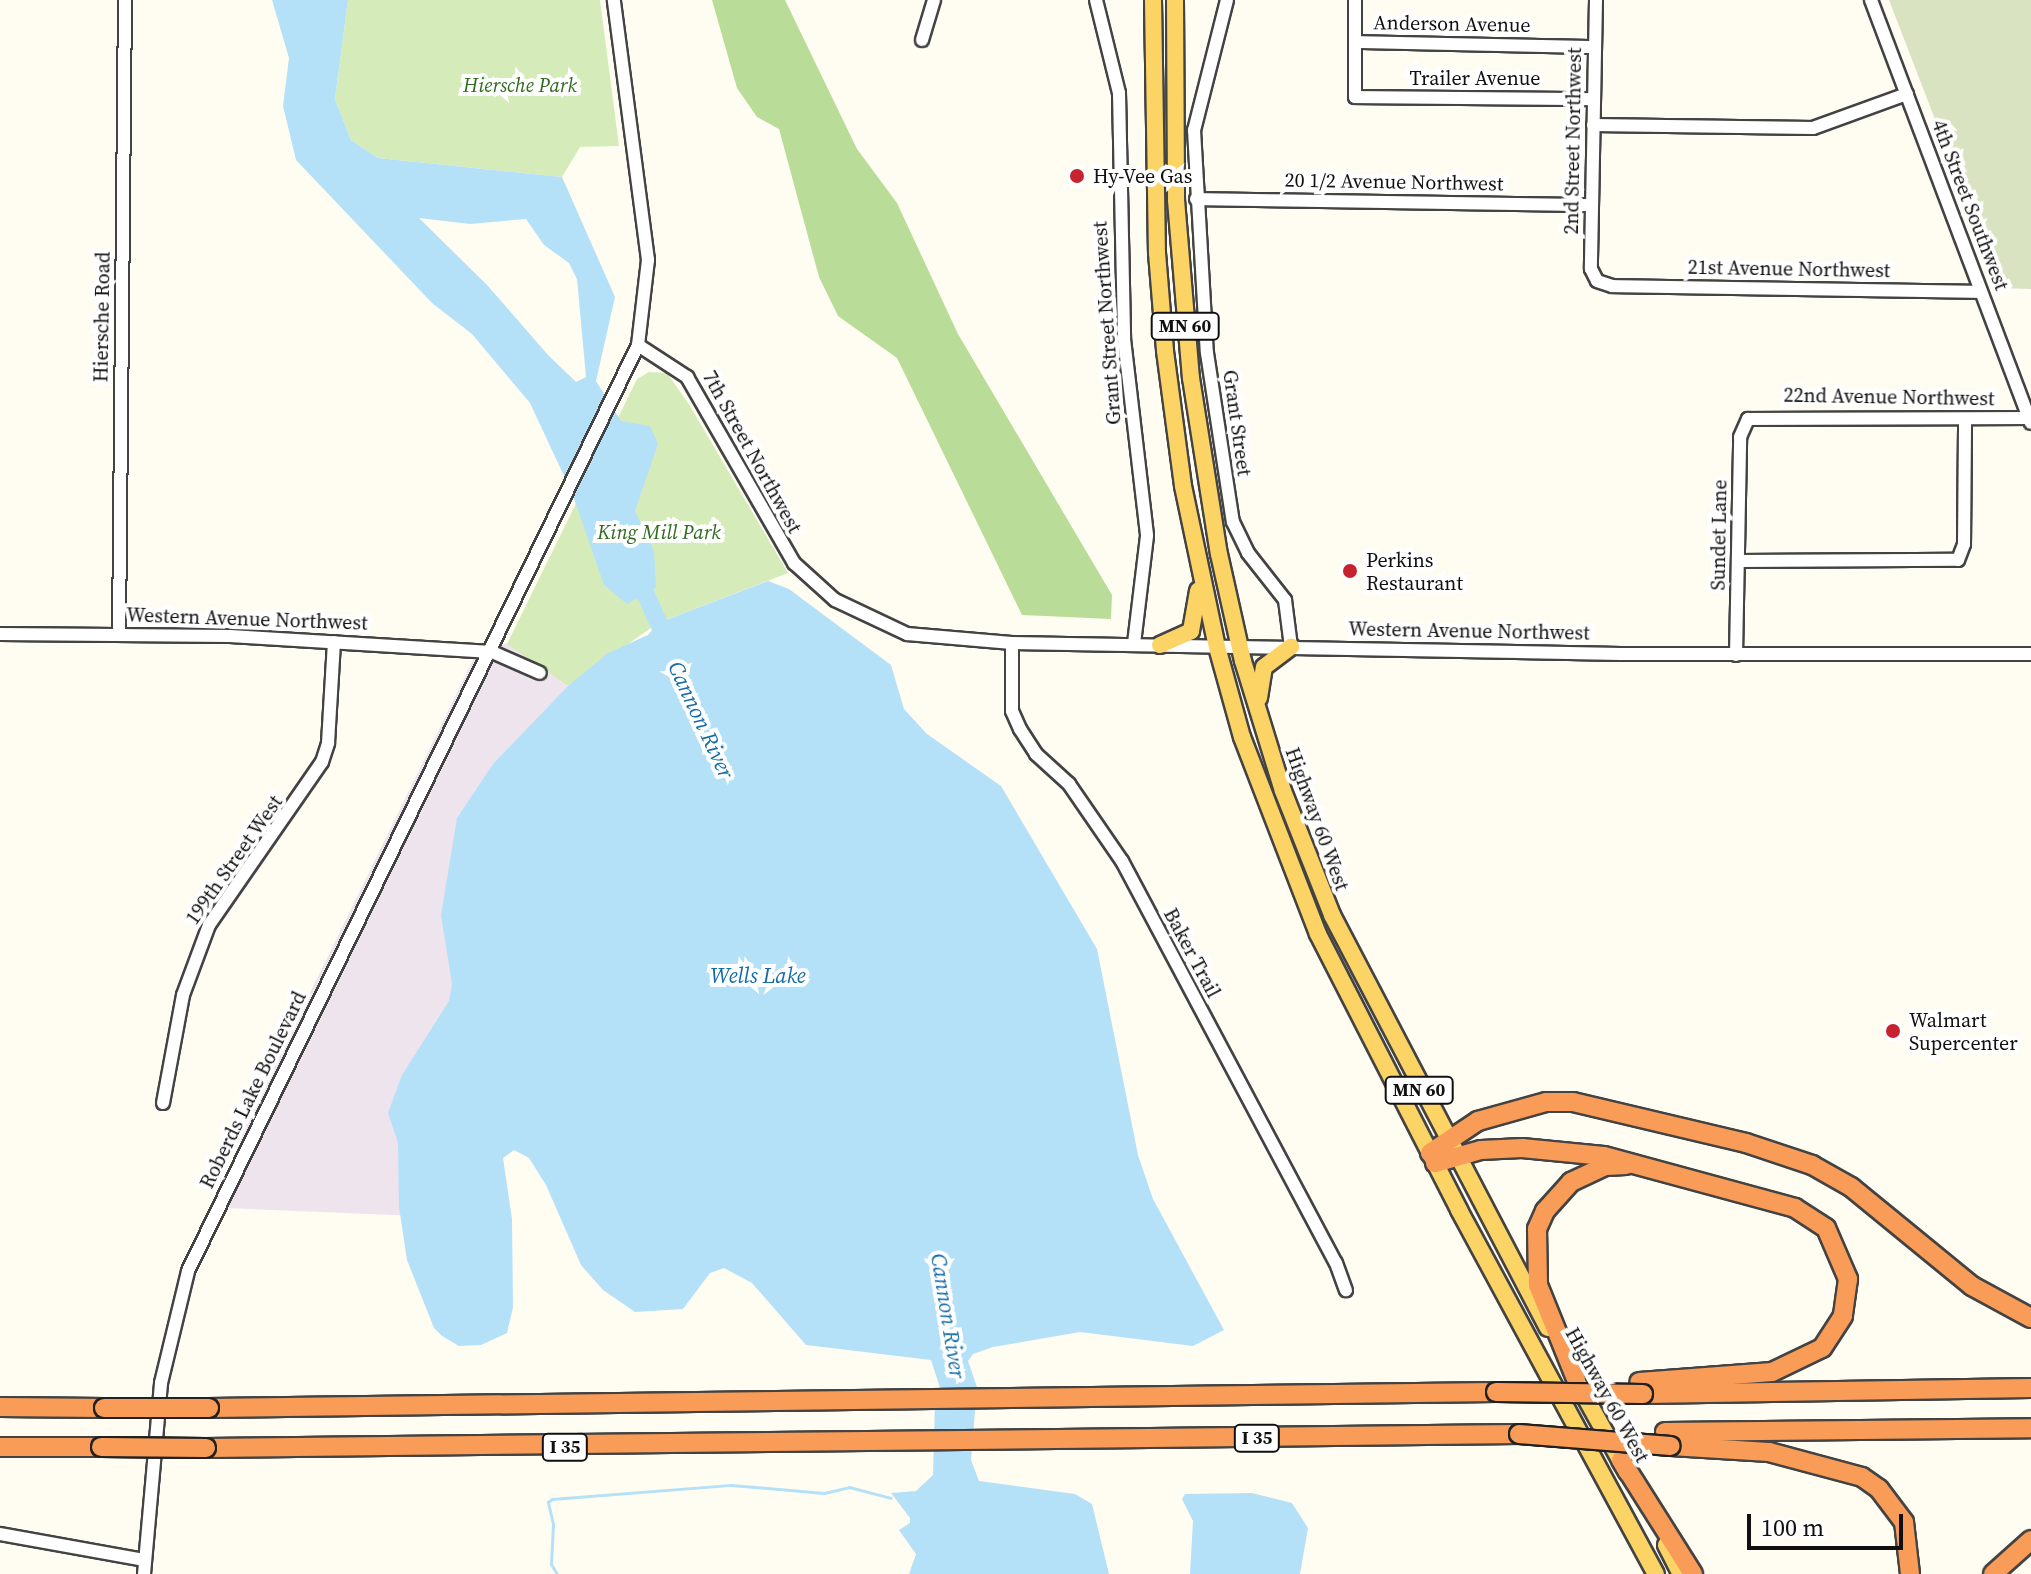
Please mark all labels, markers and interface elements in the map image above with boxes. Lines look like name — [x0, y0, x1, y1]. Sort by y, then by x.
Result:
street label: Anderson Avenue — [1373, 11, 1531, 37]
street label: 2nd Street Northwest — [1559, 47, 1587, 235]
street label: Trailer Avenue — [1410, 66, 1540, 90]
park label: Hiersche Park — [463, 73, 577, 97]
street label: 4th Street Southwest — [1926, 116, 2014, 294]
place label: Hy-Vee Gas — [1093, 164, 1192, 188]
marker: Hy-Vee Gas — [1068, 167, 1086, 185]
street label: 20 1/2 Avenue Northwest — [1284, 168, 1504, 196]
street label: Grant Street Northwest — [1088, 220, 1126, 426]
street label: Hiersche Road — [89, 252, 115, 382]
street label: 21st Avenue Northwest — [1687, 255, 1891, 283]
road number: MN 60 — [1149, 312, 1221, 340]
street label: 7th Street Northwest — [697, 367, 807, 537]
street label: Grant Street — [1218, 368, 1256, 478]
street label: 22nd Avenue Northwest — [1783, 383, 1995, 411]
street label: Sundet Lane — [1706, 479, 1732, 591]
park label: King Mill Park — [597, 520, 721, 544]
place label: Perkins Restaurant — [1366, 548, 1463, 595]
marker: Perkins Restaurant — [1341, 562, 1359, 580]
street label: Western Avenue Northwest — [126, 603, 368, 635]
street label: Western Avenue Northwest — [1348, 617, 1590, 645]
water label: Cannon River — [662, 657, 740, 783]
street label: Highway 60 West — [1280, 744, 1354, 894]
street label: 199th Street West — [180, 791, 288, 929]
street label: Baker Trail — [1158, 904, 1226, 1002]
water label: Wells Lake — [710, 963, 806, 989]
street label: Roberds Lake Boulevard — [195, 988, 311, 1192]
place label: Walmart Supercenter — [1909, 1008, 2018, 1055]
marker: Walmart Supercenter — [1884, 1022, 1902, 1040]
road number: MN 60 — [1383, 1076, 1455, 1104]
water label: Cannon River — [925, 1252, 971, 1380]
street label: Highway 60 West — [1560, 1323, 1654, 1467]
road number: I 35 — [1233, 1424, 1281, 1452]
road number: I 35 — [541, 1433, 589, 1461]
scale bar — [1751, 1498, 1907, 1548]
text: 100 m — [1761, 1511, 1824, 1544]

